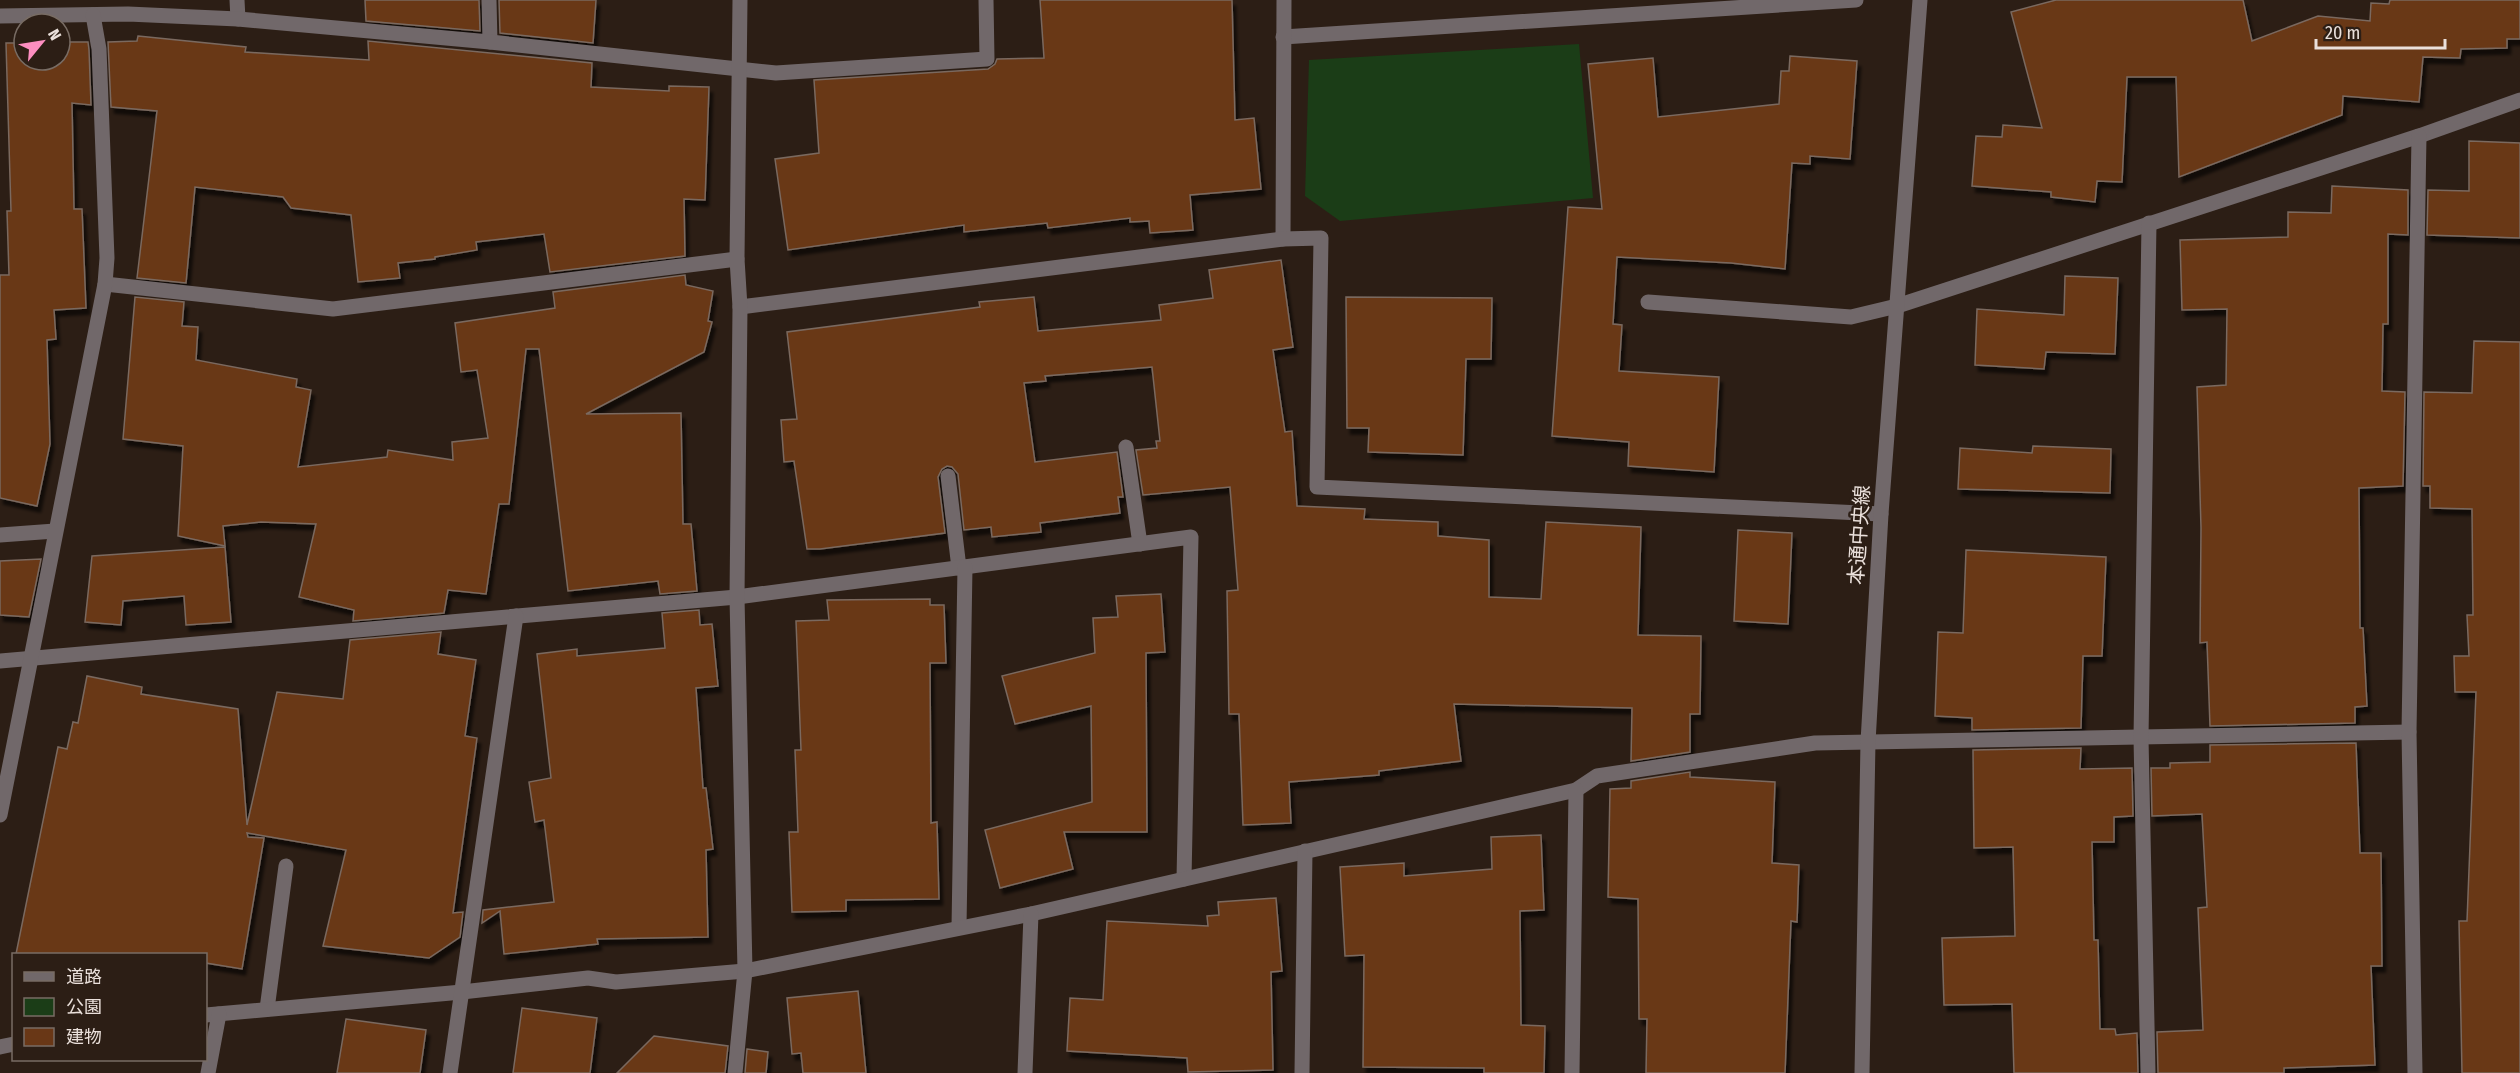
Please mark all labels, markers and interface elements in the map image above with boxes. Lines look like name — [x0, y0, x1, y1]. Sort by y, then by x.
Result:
north arrow — [12, 12, 72, 72]
scale bar — [2316, 12, 2445, 50]
text: 20 m — [2325, 22, 2360, 44]
text: N — [44, 26, 65, 44]
street label: 本通中央線 — [1844, 484, 1874, 586]
legend — [12, 953, 207, 1061]
text: 道路 — [66, 966, 102, 988]
text: 公園 — [66, 996, 102, 1018]
text: 建物 — [66, 1026, 102, 1048]

